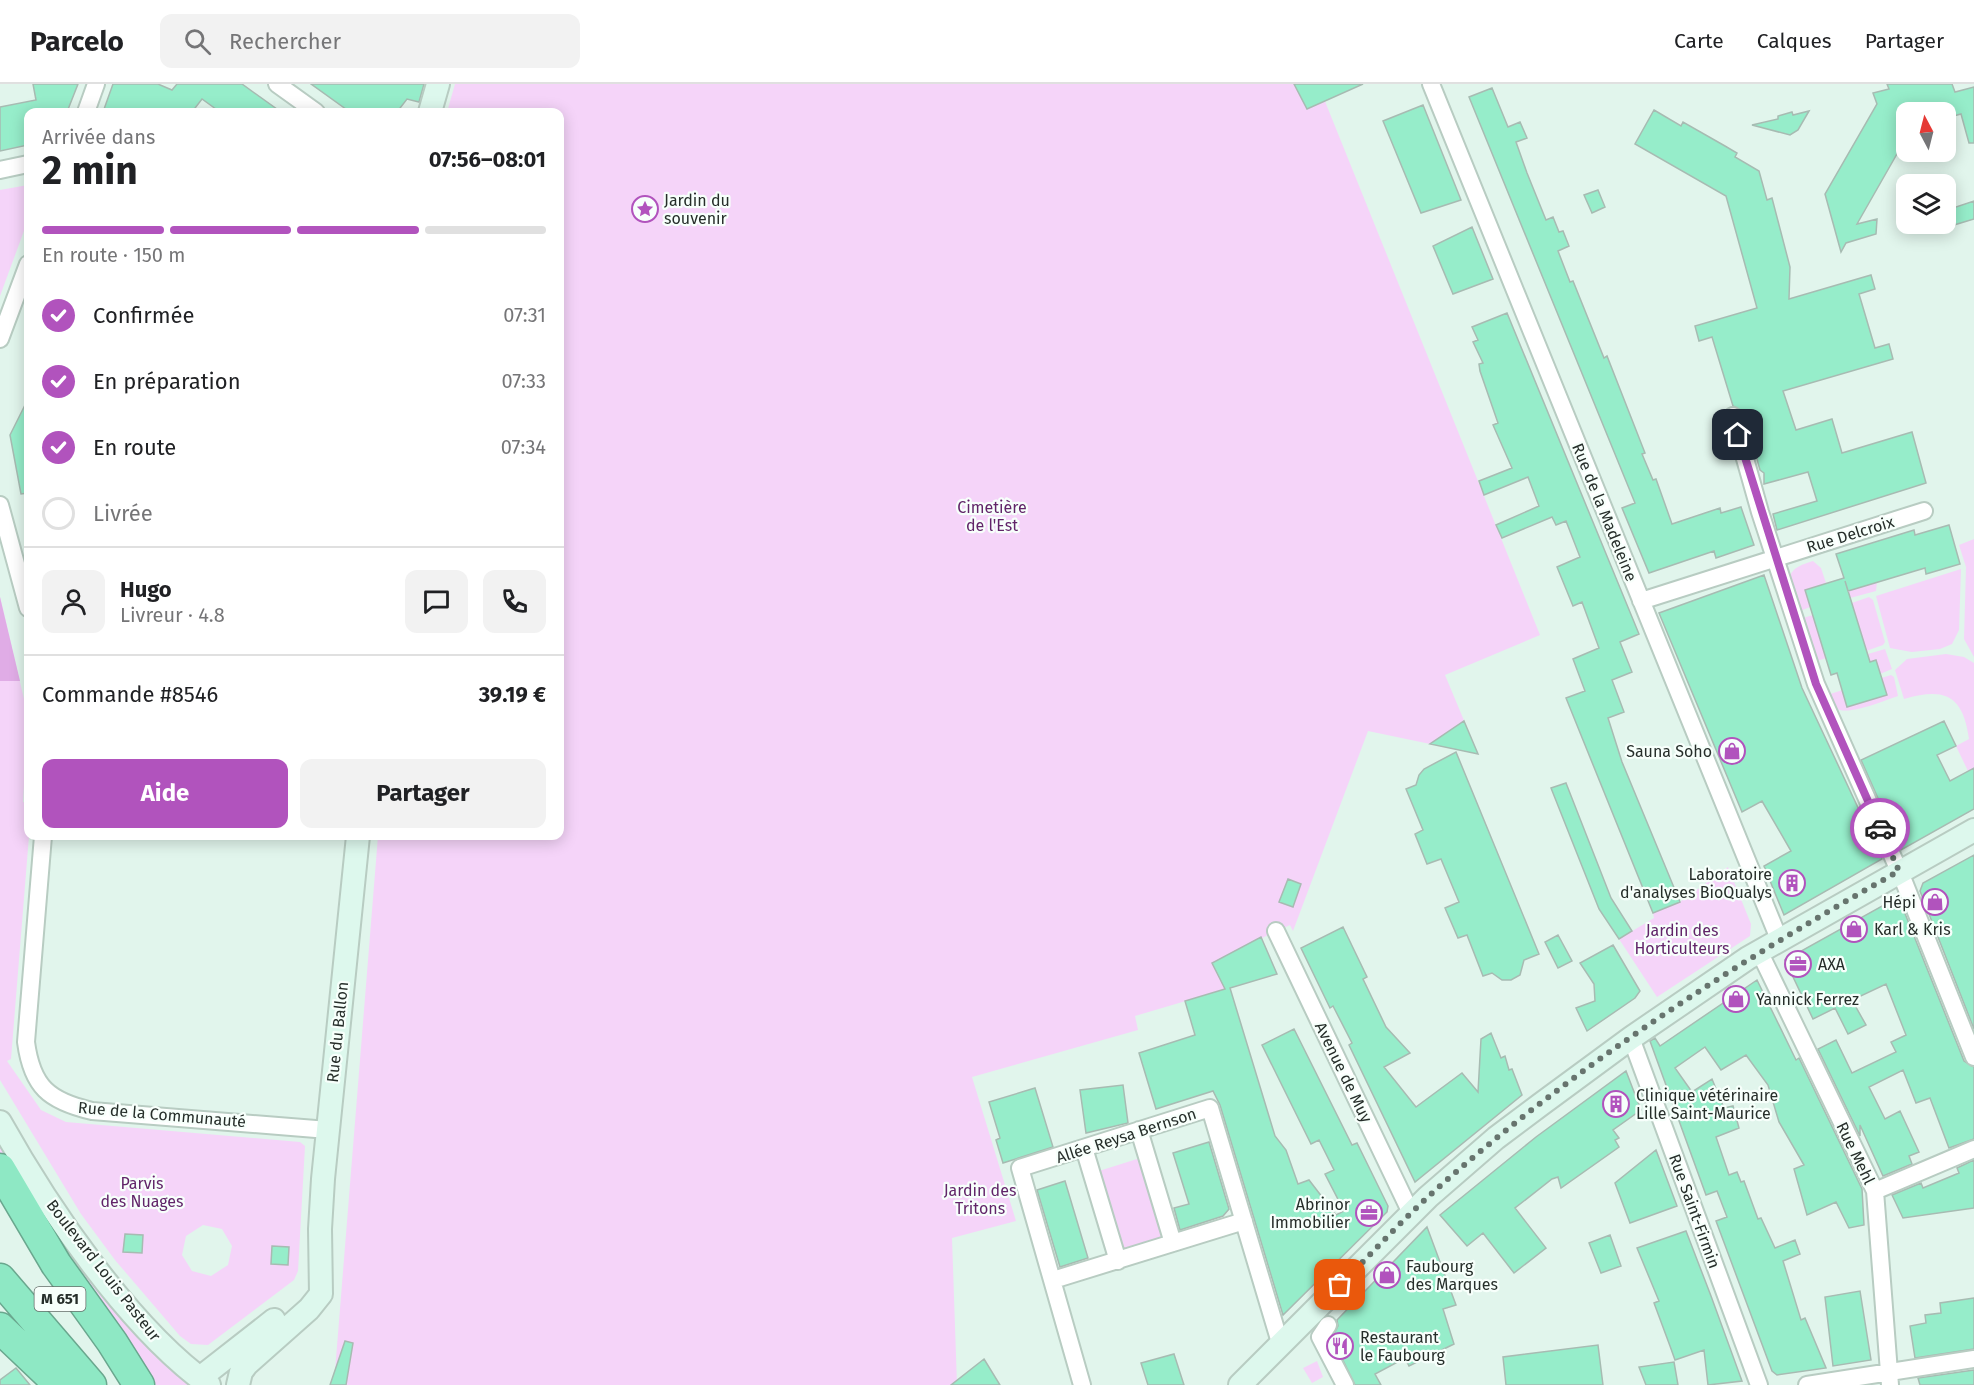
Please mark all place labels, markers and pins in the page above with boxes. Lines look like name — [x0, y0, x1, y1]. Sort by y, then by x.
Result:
place label: Jardin du souvenir — [664, 191, 730, 228]
place icon: Jardin du souvenir — [630, 194, 660, 224]
pin — [1712, 409, 1763, 460]
shop icon: Sauna Soho — [1717, 736, 1747, 766]
place label: Sauna Soho — [1626, 742, 1712, 761]
place label: Laboratoire d'analyses BioQualys — [1620, 865, 1772, 902]
building icon: Laboratoire d'analyses BioQualys — [1777, 868, 1807, 898]
shop icon: Hépi — [1920, 887, 1950, 917]
place label: Hépi — [1882, 893, 1916, 912]
shop icon: Karl & Kris — [1839, 914, 1869, 944]
place label: Karl & Kris — [1874, 920, 1951, 939]
office icon: AXA — [1783, 949, 1813, 979]
place label: AXA — [1818, 955, 1846, 974]
shop icon: Yannick Ferrez — [1721, 984, 1751, 1014]
place label: Yannick Ferrez — [1756, 990, 1859, 1009]
place label: Clinique vétérinaire Lille Saint-Maurice — [1636, 1086, 1778, 1123]
building icon: Clinique vétérinaire Lille Saint-Maurice — [1601, 1089, 1631, 1119]
place label: Abrinor Immobilier — [1270, 1195, 1351, 1232]
office icon: Abrinor Immobilier — [1354, 1198, 1384, 1228]
place label: Faubourg des Marques — [1406, 1257, 1498, 1294]
pin — [1314, 1259, 1365, 1310]
shop icon: Faubourg des Marques — [1372, 1260, 1402, 1290]
place label: Restaurant le Faubourg — [1360, 1328, 1446, 1365]
restaurant icon: Restaurant le Faubourg — [1325, 1331, 1355, 1361]

